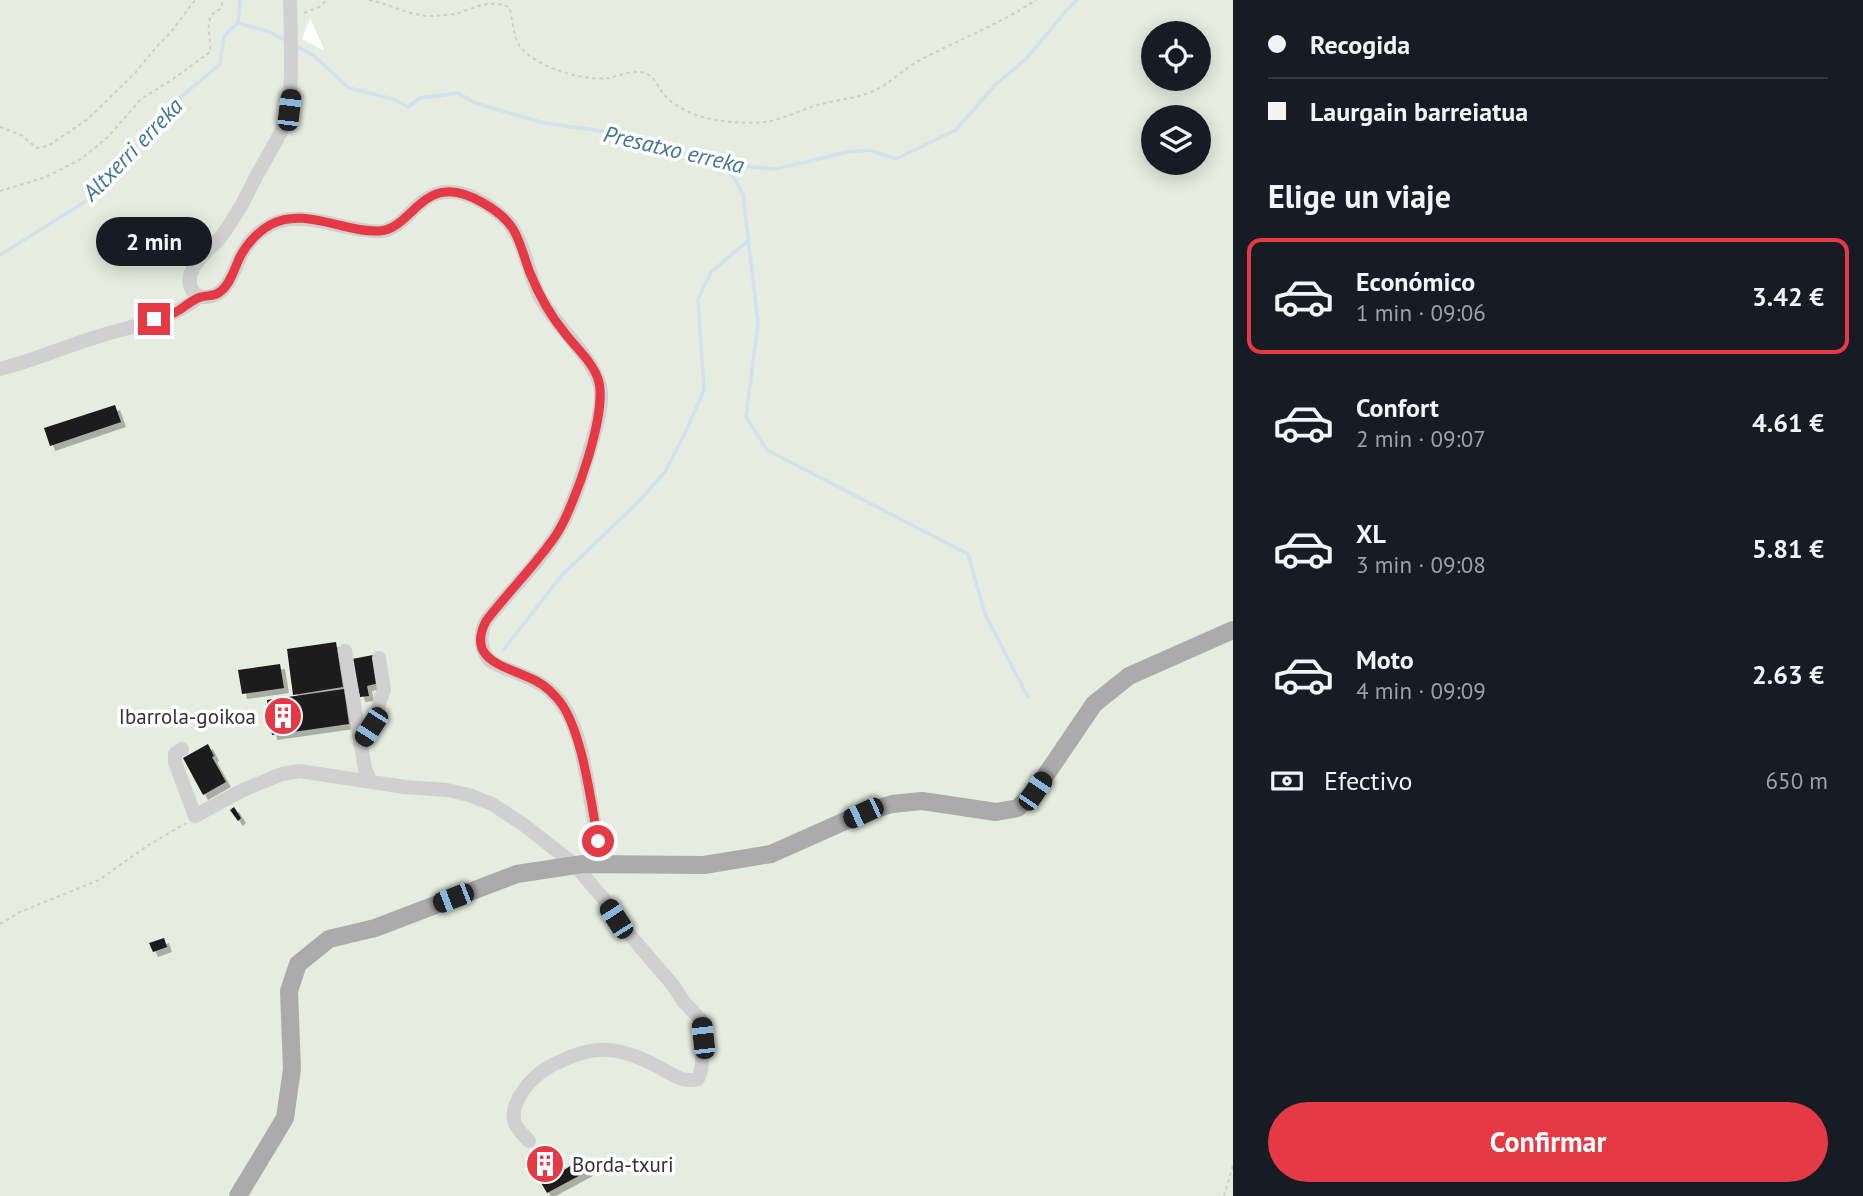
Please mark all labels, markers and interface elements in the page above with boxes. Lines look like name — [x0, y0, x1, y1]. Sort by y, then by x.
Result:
map controls — [1141, 21, 1211, 175]
button: locate — [1141, 21, 1211, 91]
text: Recogida — [1310, 28, 1410, 61]
car — [277, 88, 302, 132]
water label: Altxerri erreka — [75, 91, 188, 207]
text: Laurgain barreiatua — [1310, 95, 1528, 128]
button: layers — [1141, 105, 1211, 175]
water label: Presatxo erreka — [601, 119, 747, 179]
text: Elige un viaje — [1268, 175, 1451, 217]
callout: 2 min — [96, 218, 212, 266]
text: 2 min — [126, 227, 182, 256]
icon: car — [1272, 265, 1335, 328]
text: Económico — [1356, 265, 1475, 298]
text: 3.42 € — [1752, 280, 1824, 313]
text: 1 min · 09:06 — [1356, 298, 1486, 327]
route end — [138, 303, 170, 335]
icon: car — [1272, 391, 1335, 454]
text: Confort — [1356, 391, 1439, 424]
text: 4.61 € — [1752, 406, 1824, 439]
text: 2 min · 09:07 — [1356, 424, 1486, 453]
icon: car — [1272, 517, 1335, 580]
text: XL — [1356, 517, 1386, 550]
text: 5.81 € — [1752, 532, 1824, 565]
text: 3 min · 09:08 — [1356, 550, 1486, 579]
icon: car — [1272, 643, 1335, 706]
text: Moto — [1356, 643, 1414, 676]
text: 2.63 € — [1752, 658, 1824, 691]
text: 4 min · 09:09 — [1356, 676, 1486, 705]
building icon: Ibarrola-goikoa — [262, 695, 304, 737]
place label: Ibarrola-goikoa — [119, 703, 256, 730]
car — [351, 704, 392, 750]
icon: cash — [1268, 762, 1306, 800]
text: Efectivo — [1324, 764, 1413, 797]
text: 650 m — [1766, 766, 1828, 795]
car — [1015, 768, 1056, 814]
car — [840, 795, 887, 831]
route start — [582, 825, 614, 857]
car — [430, 881, 477, 915]
car — [596, 896, 637, 942]
car — [691, 1016, 716, 1060]
button: Confirmar — [1268, 1102, 1828, 1182]
building icon: Borda-txuri — [524, 1143, 566, 1185]
place label: Borda-txuri — [572, 1151, 674, 1178]

